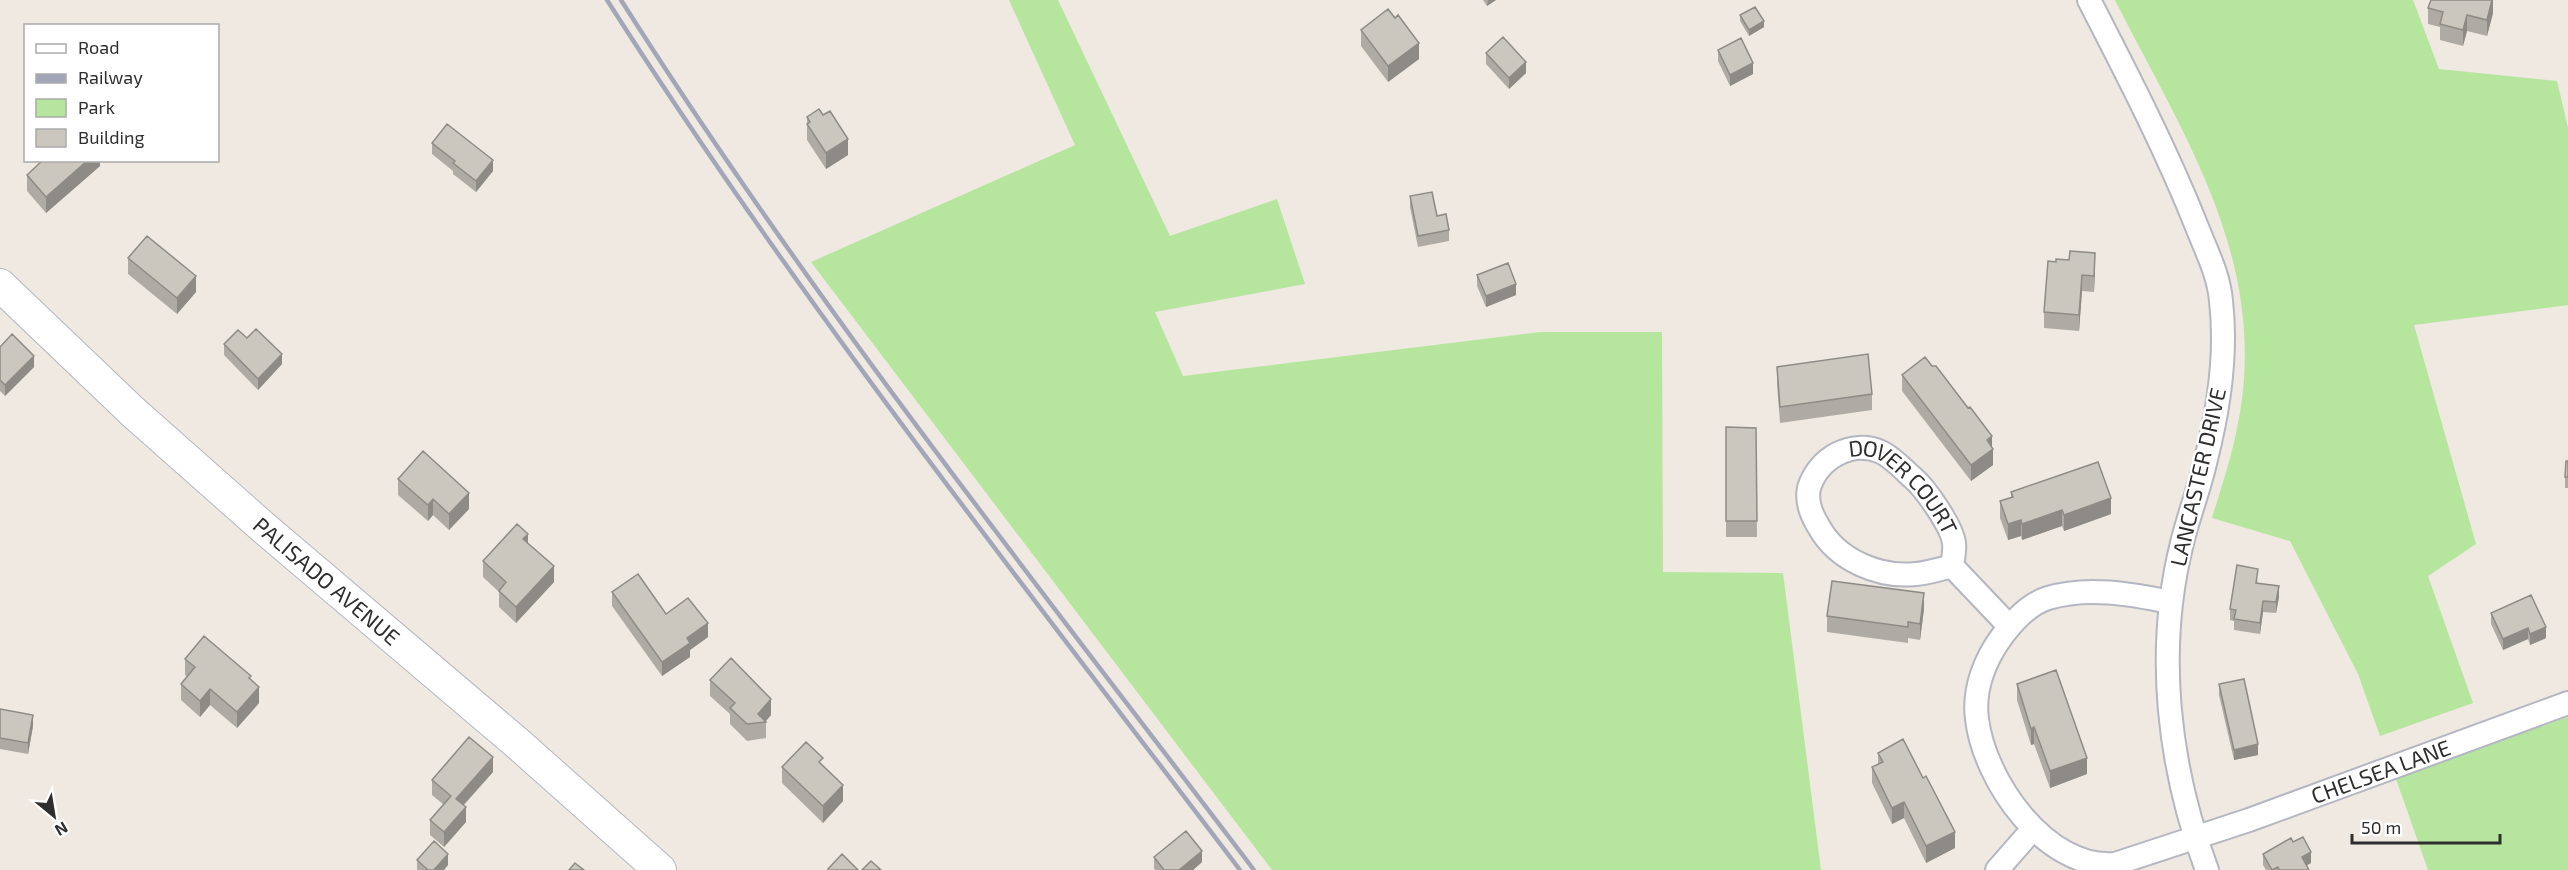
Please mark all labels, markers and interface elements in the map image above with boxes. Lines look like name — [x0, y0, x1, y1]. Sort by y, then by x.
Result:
legend — [24, 24, 219, 162]
text: Road — [78, 36, 119, 58]
text: Railway — [78, 66, 143, 88]
text: Park — [78, 96, 115, 118]
text: Building — [78, 126, 145, 148]
street label: LANCASTER DRIVE — [2164, 385, 2230, 569]
street label: DOVER COURT — [1847, 433, 1964, 538]
street label: PALISADO AVENUE — [249, 511, 406, 650]
street label: CHELSEA LANE — [2307, 733, 2454, 808]
north arrow — [24, 786, 84, 846]
scale bar — [2352, 807, 2500, 845]
text: 50 m — [2361, 816, 2401, 838]
text: N — [52, 818, 72, 841]

